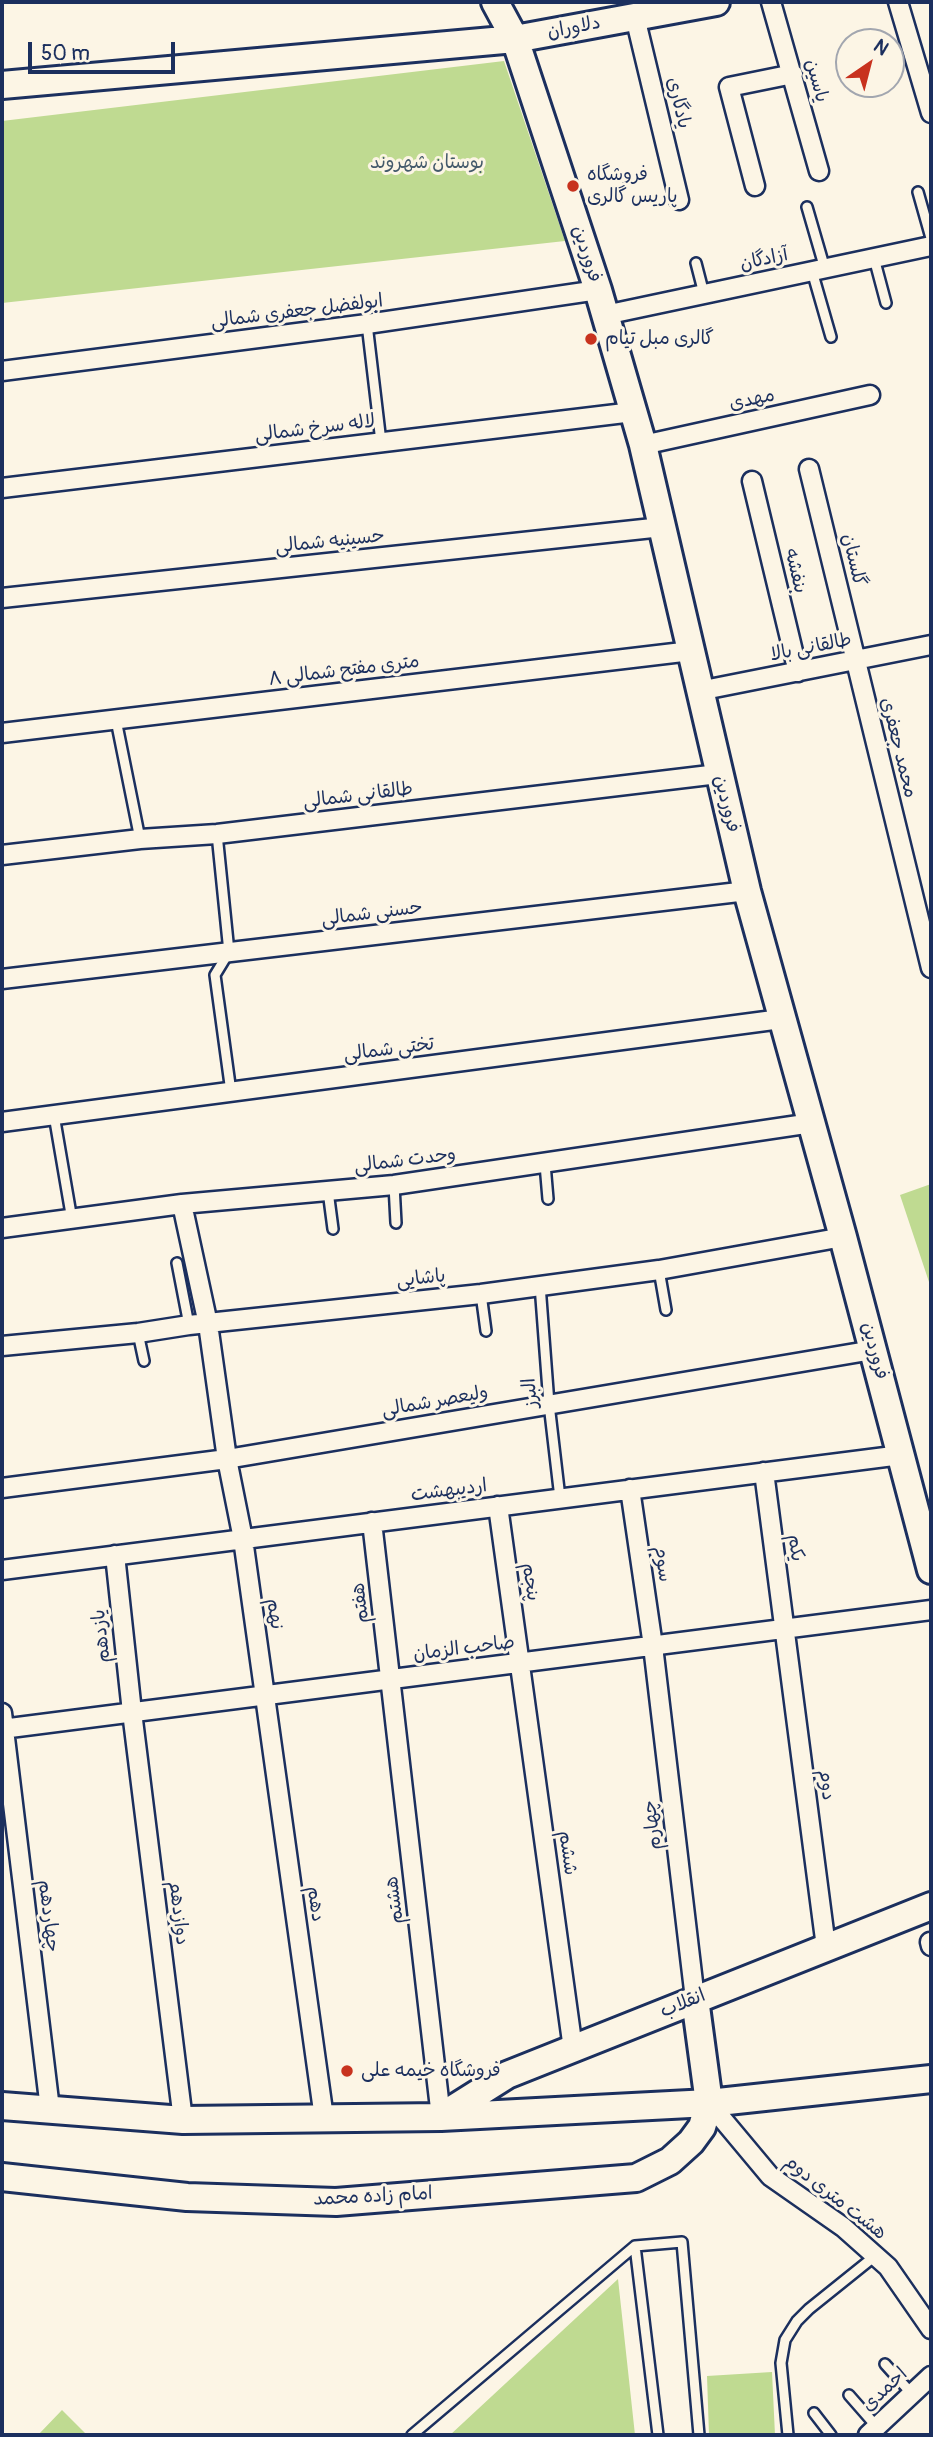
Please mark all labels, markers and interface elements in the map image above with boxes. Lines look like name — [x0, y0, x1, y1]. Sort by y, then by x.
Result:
street label: دلاوران — [546, 12, 602, 44]
scale bar — [32, 28, 178, 72]
north arrow — [835, 28, 905, 98]
text: N — [869, 34, 893, 61]
text: 50 m — [41, 40, 90, 67]
street label: یاسین — [799, 57, 833, 105]
street label: یادگاری — [661, 75, 695, 131]
park label: بوستان شهروند — [370, 152, 484, 174]
place label: فروشگاه پاریس گالری — [587, 164, 678, 208]
marker: فروشگاه پاریس گالری — [565, 178, 581, 194]
street label: فروردین — [566, 223, 606, 285]
street label: آزادگان — [738, 244, 790, 276]
street label: ابولفضل جعفری شمالی — [209, 290, 385, 334]
place label: گالری مبل تیام — [605, 328, 714, 350]
marker: گالری مبل تیام — [583, 331, 599, 347]
street label: مهدی — [727, 384, 777, 416]
street label: لاله سرخ شمالی — [253, 410, 377, 448]
street label: حسینیه شمالی — [274, 525, 386, 559]
street label: گلستان — [836, 532, 870, 588]
street label: بنفشه — [779, 546, 811, 596]
street label: طالقانی بالا — [768, 629, 854, 667]
street label: ۸ متری مفتح شمالی — [267, 650, 421, 692]
street label: محمد جعفری — [875, 695, 921, 801]
street label: فروردین — [708, 773, 744, 835]
street label: طالقانی شمالی — [302, 778, 414, 814]
street label: حسنی شمالی — [320, 896, 424, 932]
street label: تختی شمالی — [342, 1033, 436, 1067]
street label: وحدت شمالی — [353, 1143, 457, 1179]
street label: پاشایی — [395, 1265, 447, 1293]
street label: فروردین — [855, 1320, 893, 1382]
street label: البرز — [518, 1377, 544, 1409]
street label: ولیعصر شمالی — [380, 1381, 490, 1423]
street label: اردیبهشت — [409, 1475, 489, 1507]
street label: یکم — [782, 1533, 808, 1563]
street label: سوم — [648, 1545, 676, 1583]
street label: پنجم — [516, 1561, 544, 1603]
street label: هفتم — [347, 1581, 375, 1625]
street label: نهم — [261, 1597, 287, 1631]
street label: یازدهم — [88, 1608, 116, 1664]
street label: صاحب الزمان — [412, 1631, 516, 1667]
street label: دوم — [813, 1768, 839, 1802]
street label: چهارم — [639, 1799, 667, 1851]
street label: ششم — [553, 1829, 581, 1877]
street label: هشتم — [381, 1875, 409, 1925]
street label: چهاردهم — [32, 1879, 64, 1953]
street label: دوازدهم — [163, 1880, 193, 1946]
street label: دهم — [301, 1885, 329, 1923]
street label: انقلاب — [657, 1985, 709, 2023]
place label: فروشگاه خیمه علی — [361, 2060, 501, 2082]
marker: فروشگاه خیمه علی — [339, 2063, 355, 2079]
street label: هشت متری دوم — [779, 2151, 891, 2245]
street label: امام زاده محمد — [313, 2182, 433, 2212]
street label: احمدی — [857, 2363, 913, 2417]

